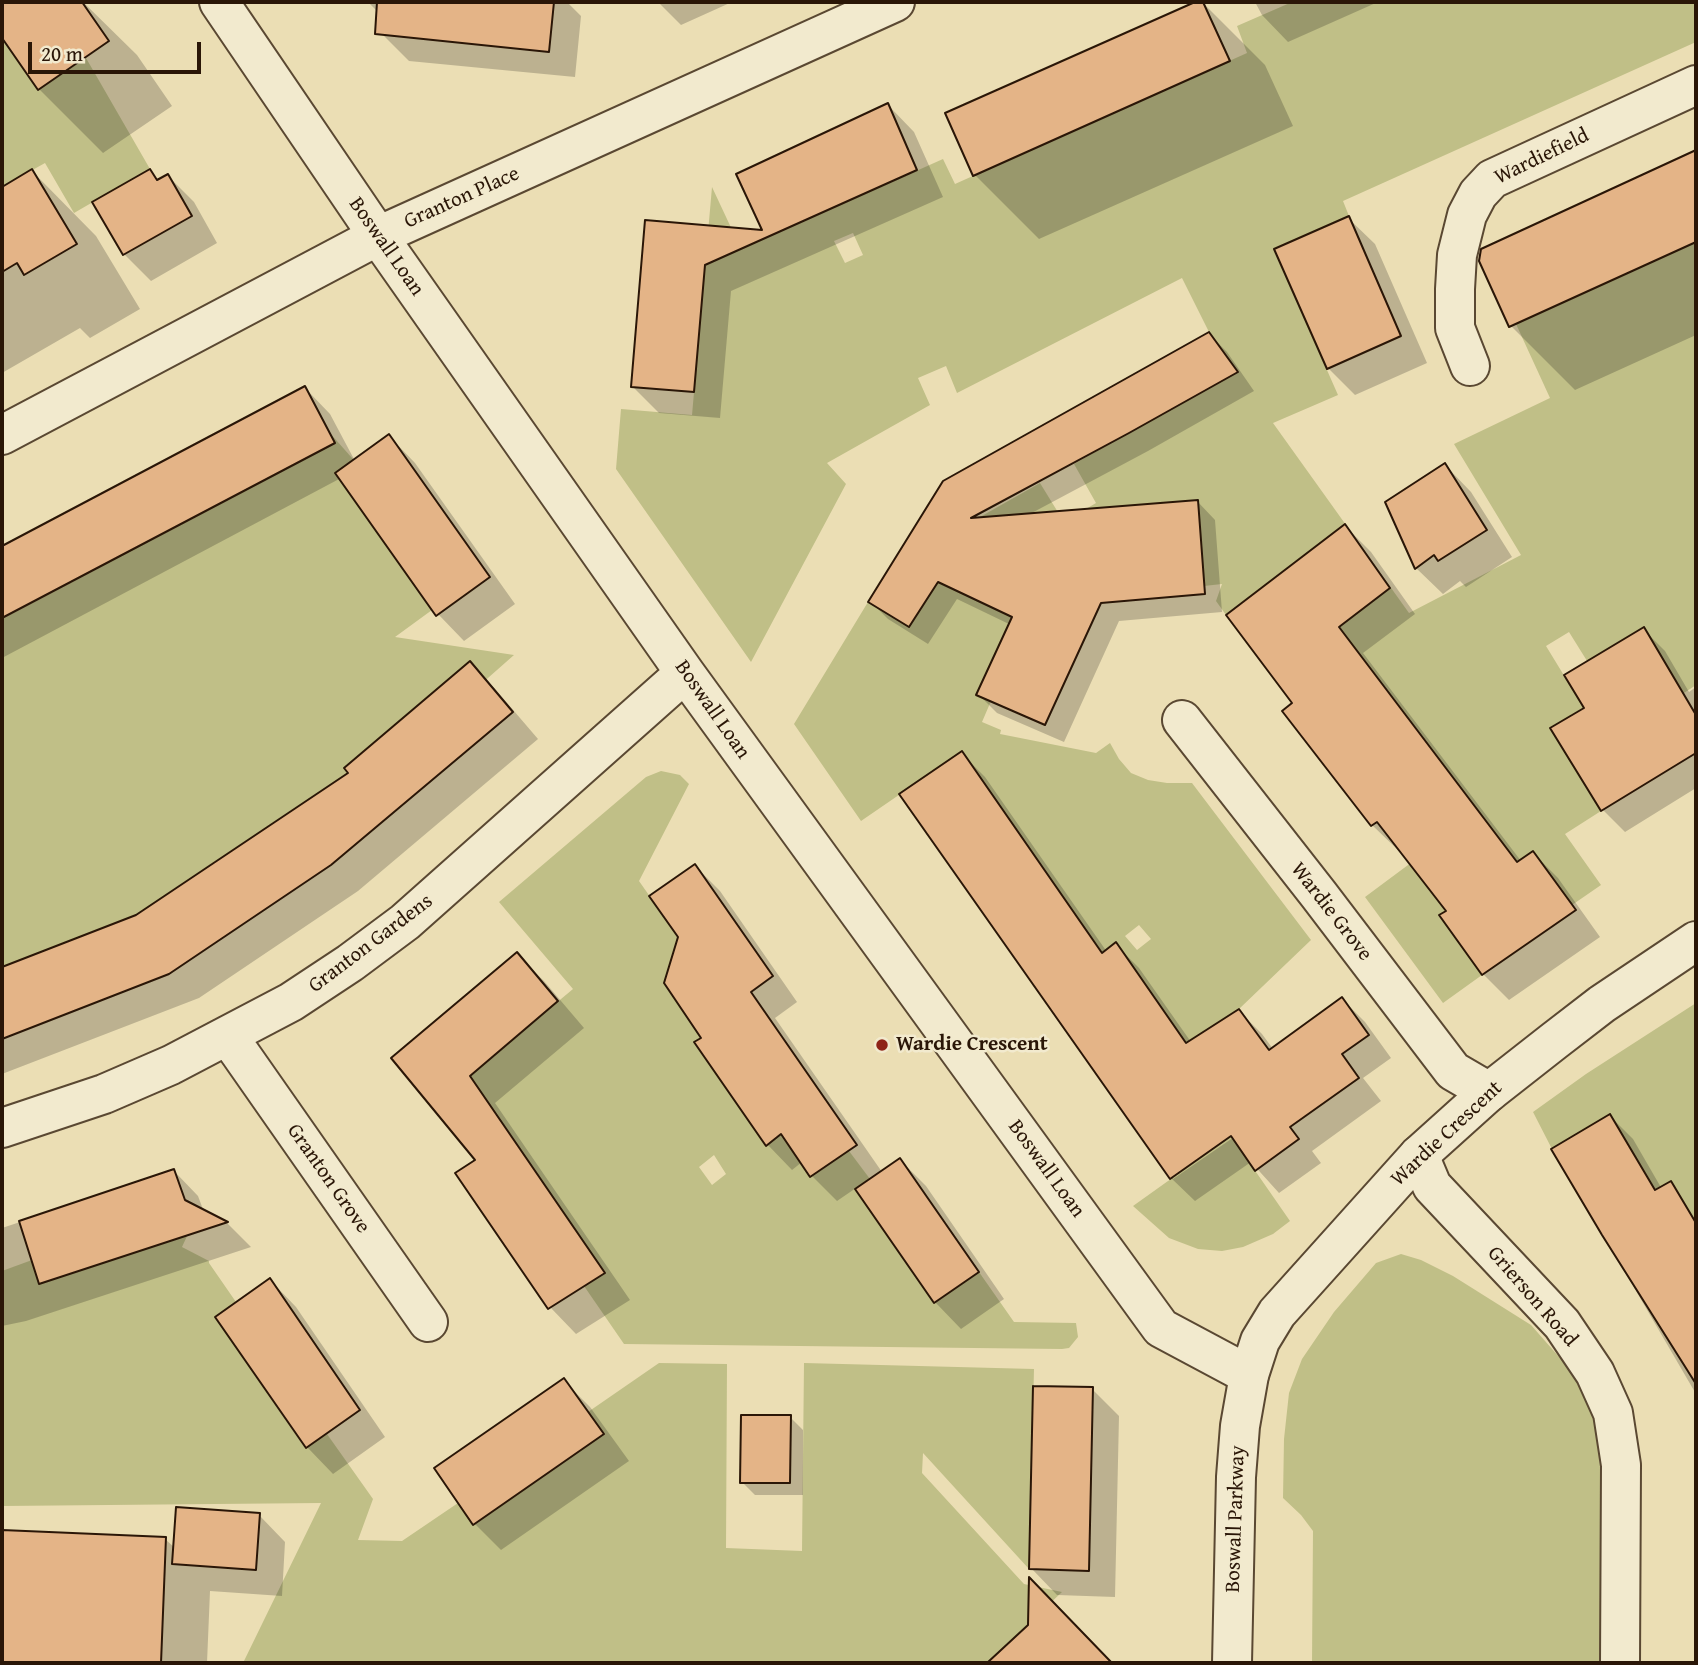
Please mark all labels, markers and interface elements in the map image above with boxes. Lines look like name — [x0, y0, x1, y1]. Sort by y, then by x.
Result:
scale bar — [32, 28, 205, 72]
text: 20 m — [41, 38, 83, 69]
street label: Wardiefield — [1491, 123, 1593, 191]
street label: Granton Place — [401, 161, 523, 235]
street label: Boswall Loan — [343, 193, 429, 301]
street label: Boswall Loan — [669, 656, 755, 764]
street label: Wardie Grove — [1285, 858, 1377, 966]
street label: Granton Gardens — [304, 889, 438, 999]
place label: Wardie Crescent — [896, 1032, 1048, 1058]
marker: Wardie Crescent — [874, 1037, 890, 1053]
street label: Wardie Crescent — [1386, 1076, 1508, 1192]
street label: Boswall Loan — [1002, 1115, 1090, 1223]
street label: Granton Grove — [281, 1119, 375, 1239]
street label: Grierson Road — [1482, 1242, 1582, 1352]
street label: Boswall Parkway — [1221, 1445, 1251, 1593]

